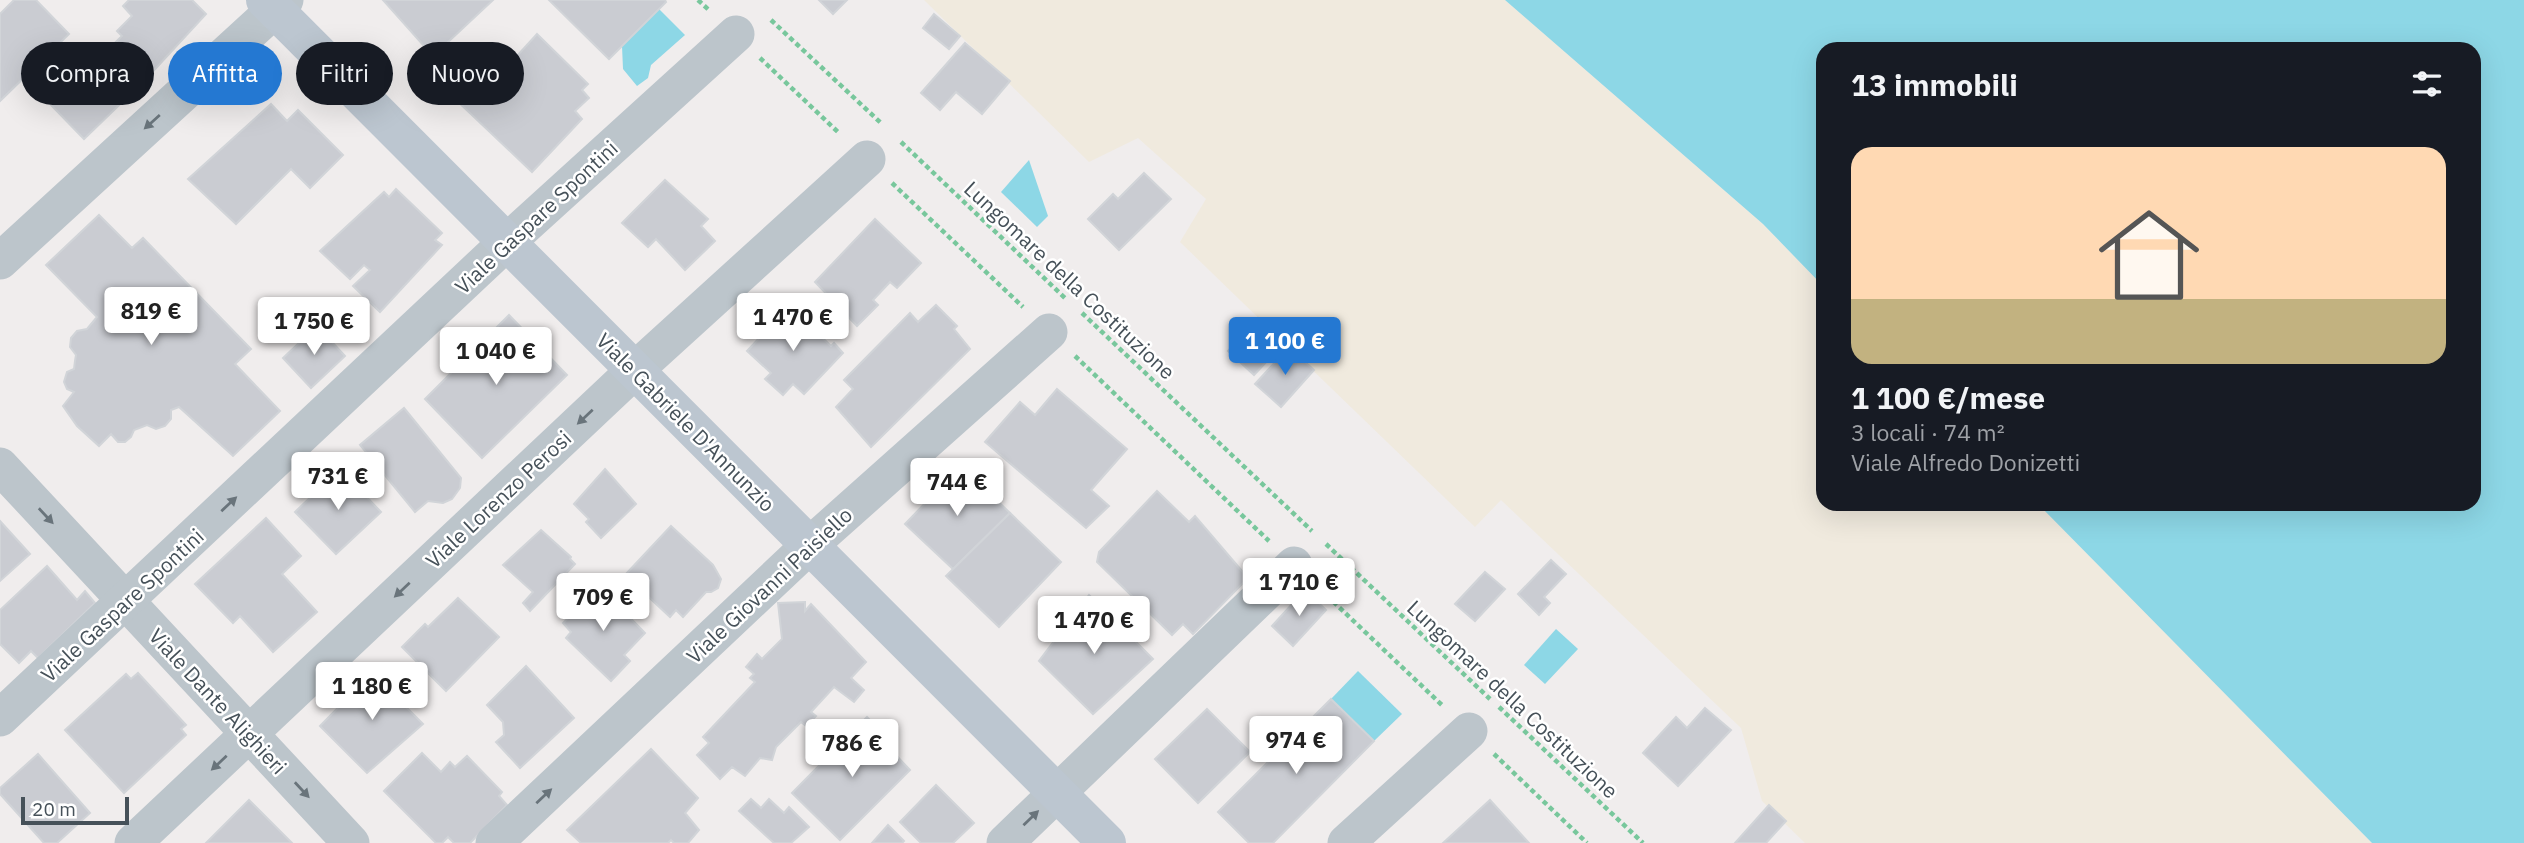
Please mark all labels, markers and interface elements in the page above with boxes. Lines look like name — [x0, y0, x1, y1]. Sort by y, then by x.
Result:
chip: Compra — [21, 42, 154, 105]
chip: Affitta — [168, 42, 282, 105]
chip: Filtri — [296, 42, 393, 105]
chip: Nuovo — [407, 42, 524, 105]
text: 13 immobili — [1851, 65, 2018, 104]
icon: filters — [2408, 65, 2446, 103]
one-way arrow — [144, 114, 161, 130]
street label: Viale Gaspare Spontini — [449, 134, 623, 300]
street label: Lungomare della Costituzione — [959, 175, 1181, 385]
icon: home — [2086, 192, 2212, 318]
pin: 819 € — [102, 288, 200, 347]
pin: 1 470 € — [728, 294, 858, 353]
text: 819 € — [120, 295, 182, 325]
pin: 1 750 € — [249, 298, 379, 357]
text: 1 470 € — [753, 301, 833, 331]
text: 1 750 € — [274, 305, 354, 335]
pin: 1 100 € — [1220, 318, 1350, 377]
text: 1 100 € — [1245, 325, 1325, 355]
street label: Viale Gabriele D'Annunzio — [591, 327, 781, 517]
pin: 1 040 € — [431, 328, 561, 387]
text: 1 040 € — [456, 335, 536, 365]
text: 1 100 €/mese — [1851, 378, 2045, 417]
one-way arrow — [577, 409, 594, 425]
text: 3 locali · 74 m² — [1851, 417, 2005, 447]
street label: Viale Lorenzo Perosi — [419, 424, 577, 574]
text: Viale Alfredo Donizetti — [1851, 447, 2080, 477]
pin: 731 € — [289, 452, 387, 512]
pin: 744 € — [908, 458, 1006, 518]
text: 731 € — [307, 460, 369, 490]
text: 744 € — [926, 466, 988, 496]
one-way arrow — [220, 497, 237, 513]
street label: Viale Giovanni Paisiello — [680, 501, 858, 669]
one-way arrow — [38, 507, 54, 524]
street label: Viale Gaspare Spontini — [35, 522, 209, 688]
pin: 1 710 € — [1234, 558, 1364, 618]
text: 1 710 € — [1259, 566, 1339, 596]
pin: 709 € — [554, 574, 652, 633]
text: 709 € — [572, 581, 634, 611]
one-way arrow — [394, 582, 411, 598]
street label: Lungomare della Costituzione — [1402, 594, 1624, 804]
pin: 1 470 € — [1029, 596, 1159, 656]
text: 1 470 € — [1054, 604, 1134, 634]
street label: Viale Dante Alighieri — [143, 622, 293, 780]
pin: 1 180 € — [307, 662, 437, 722]
text: 1 180 € — [332, 670, 412, 700]
pin: 974 € — [1247, 716, 1345, 776]
pin: 786 € — [803, 720, 901, 779]
text: 974 € — [1265, 724, 1327, 754]
text: 786 € — [821, 727, 883, 757]
one-way arrow — [210, 755, 228, 771]
one-way arrow — [293, 781, 309, 798]
one-way arrow — [535, 789, 552, 805]
scale bar — [21, 794, 130, 826]
text: 20 m — [32, 797, 76, 821]
one-way arrow — [1022, 810, 1039, 826]

